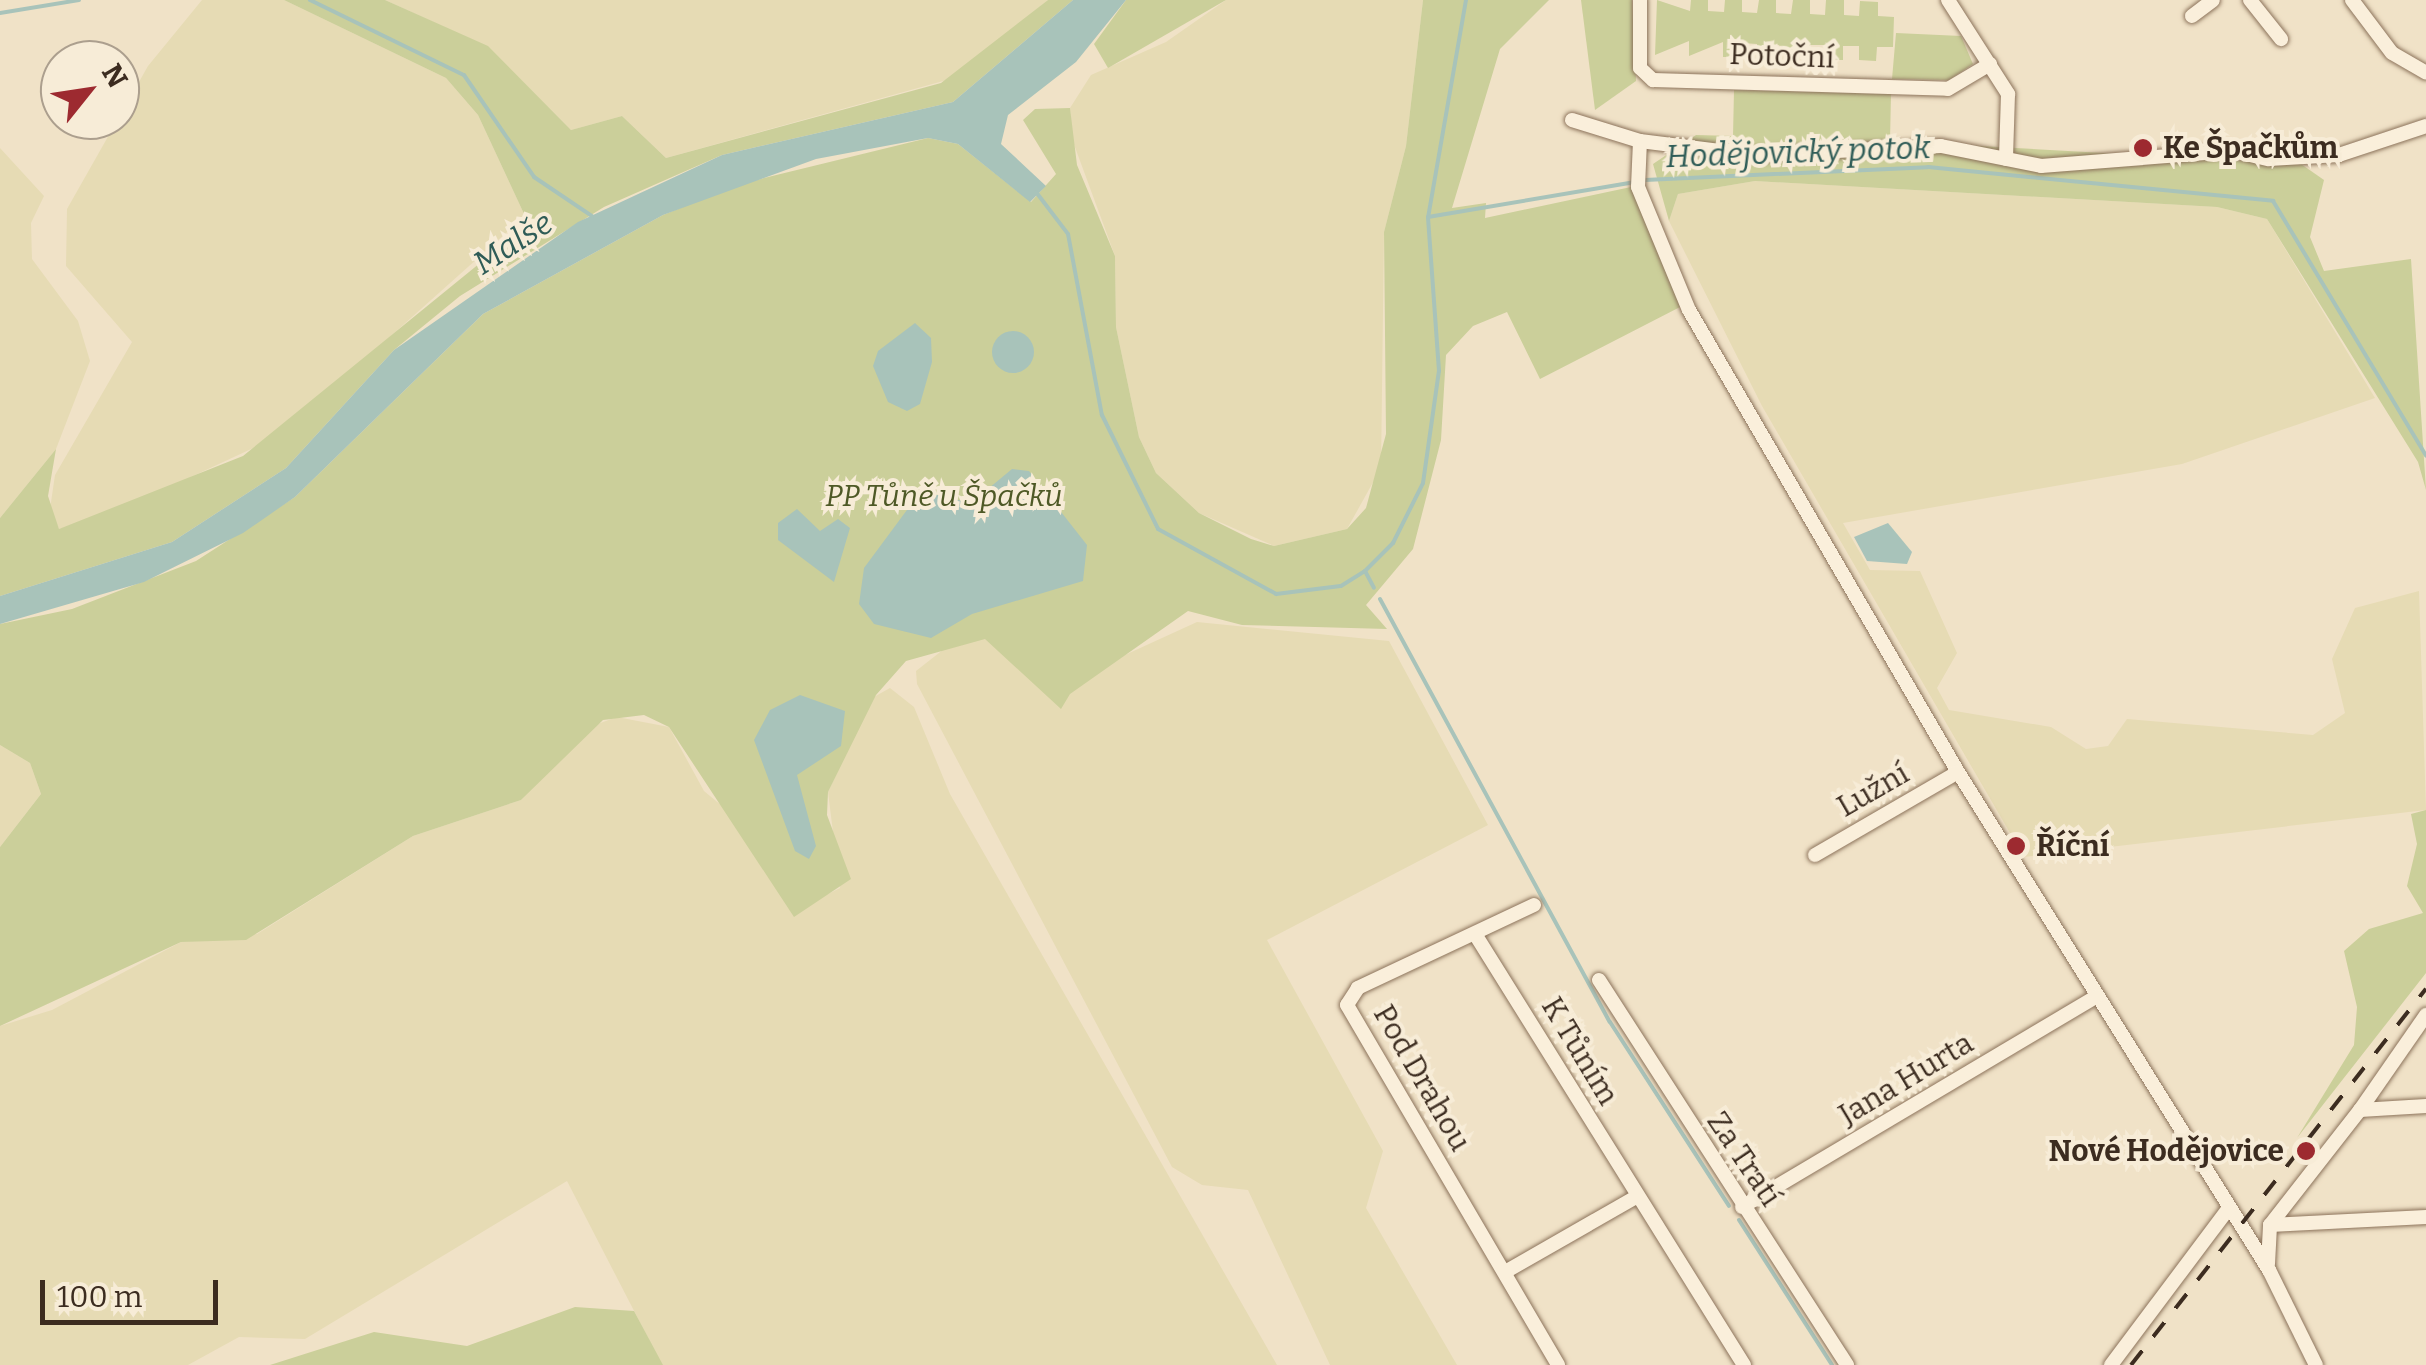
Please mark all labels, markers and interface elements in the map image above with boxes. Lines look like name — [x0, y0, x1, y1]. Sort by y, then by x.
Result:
street label: Potoční — [1729, 36, 1835, 76]
north arrow — [40, 40, 140, 140]
text: N — [95, 58, 134, 93]
water label: Hodějovický potok — [1665, 128, 1931, 176]
place label: Ke Špačkům — [2163, 130, 2338, 166]
marker: Ke Špačkům — [2132, 137, 2154, 159]
water label: Malše — [466, 203, 560, 283]
park label: PP Tůně u Špačků — [825, 478, 1063, 514]
street label: Lužní — [1831, 755, 1915, 825]
place label: Říční — [2036, 828, 2109, 864]
marker: Říční — [2005, 835, 2027, 857]
street label: K Tůním — [1534, 991, 1626, 1111]
street label: Pod Drahou — [1366, 999, 1478, 1157]
street label: Jana Hurta — [1833, 1025, 1979, 1133]
street label: Za Tratí — [1699, 1105, 1789, 1213]
place label: Nové Hodějovice — [2048, 1133, 2284, 1169]
marker: Nové Hodějovice — [2293, 1138, 2319, 1164]
scale bar — [45, 1260, 222, 1322]
text: 100 m — [57, 1279, 142, 1315]

